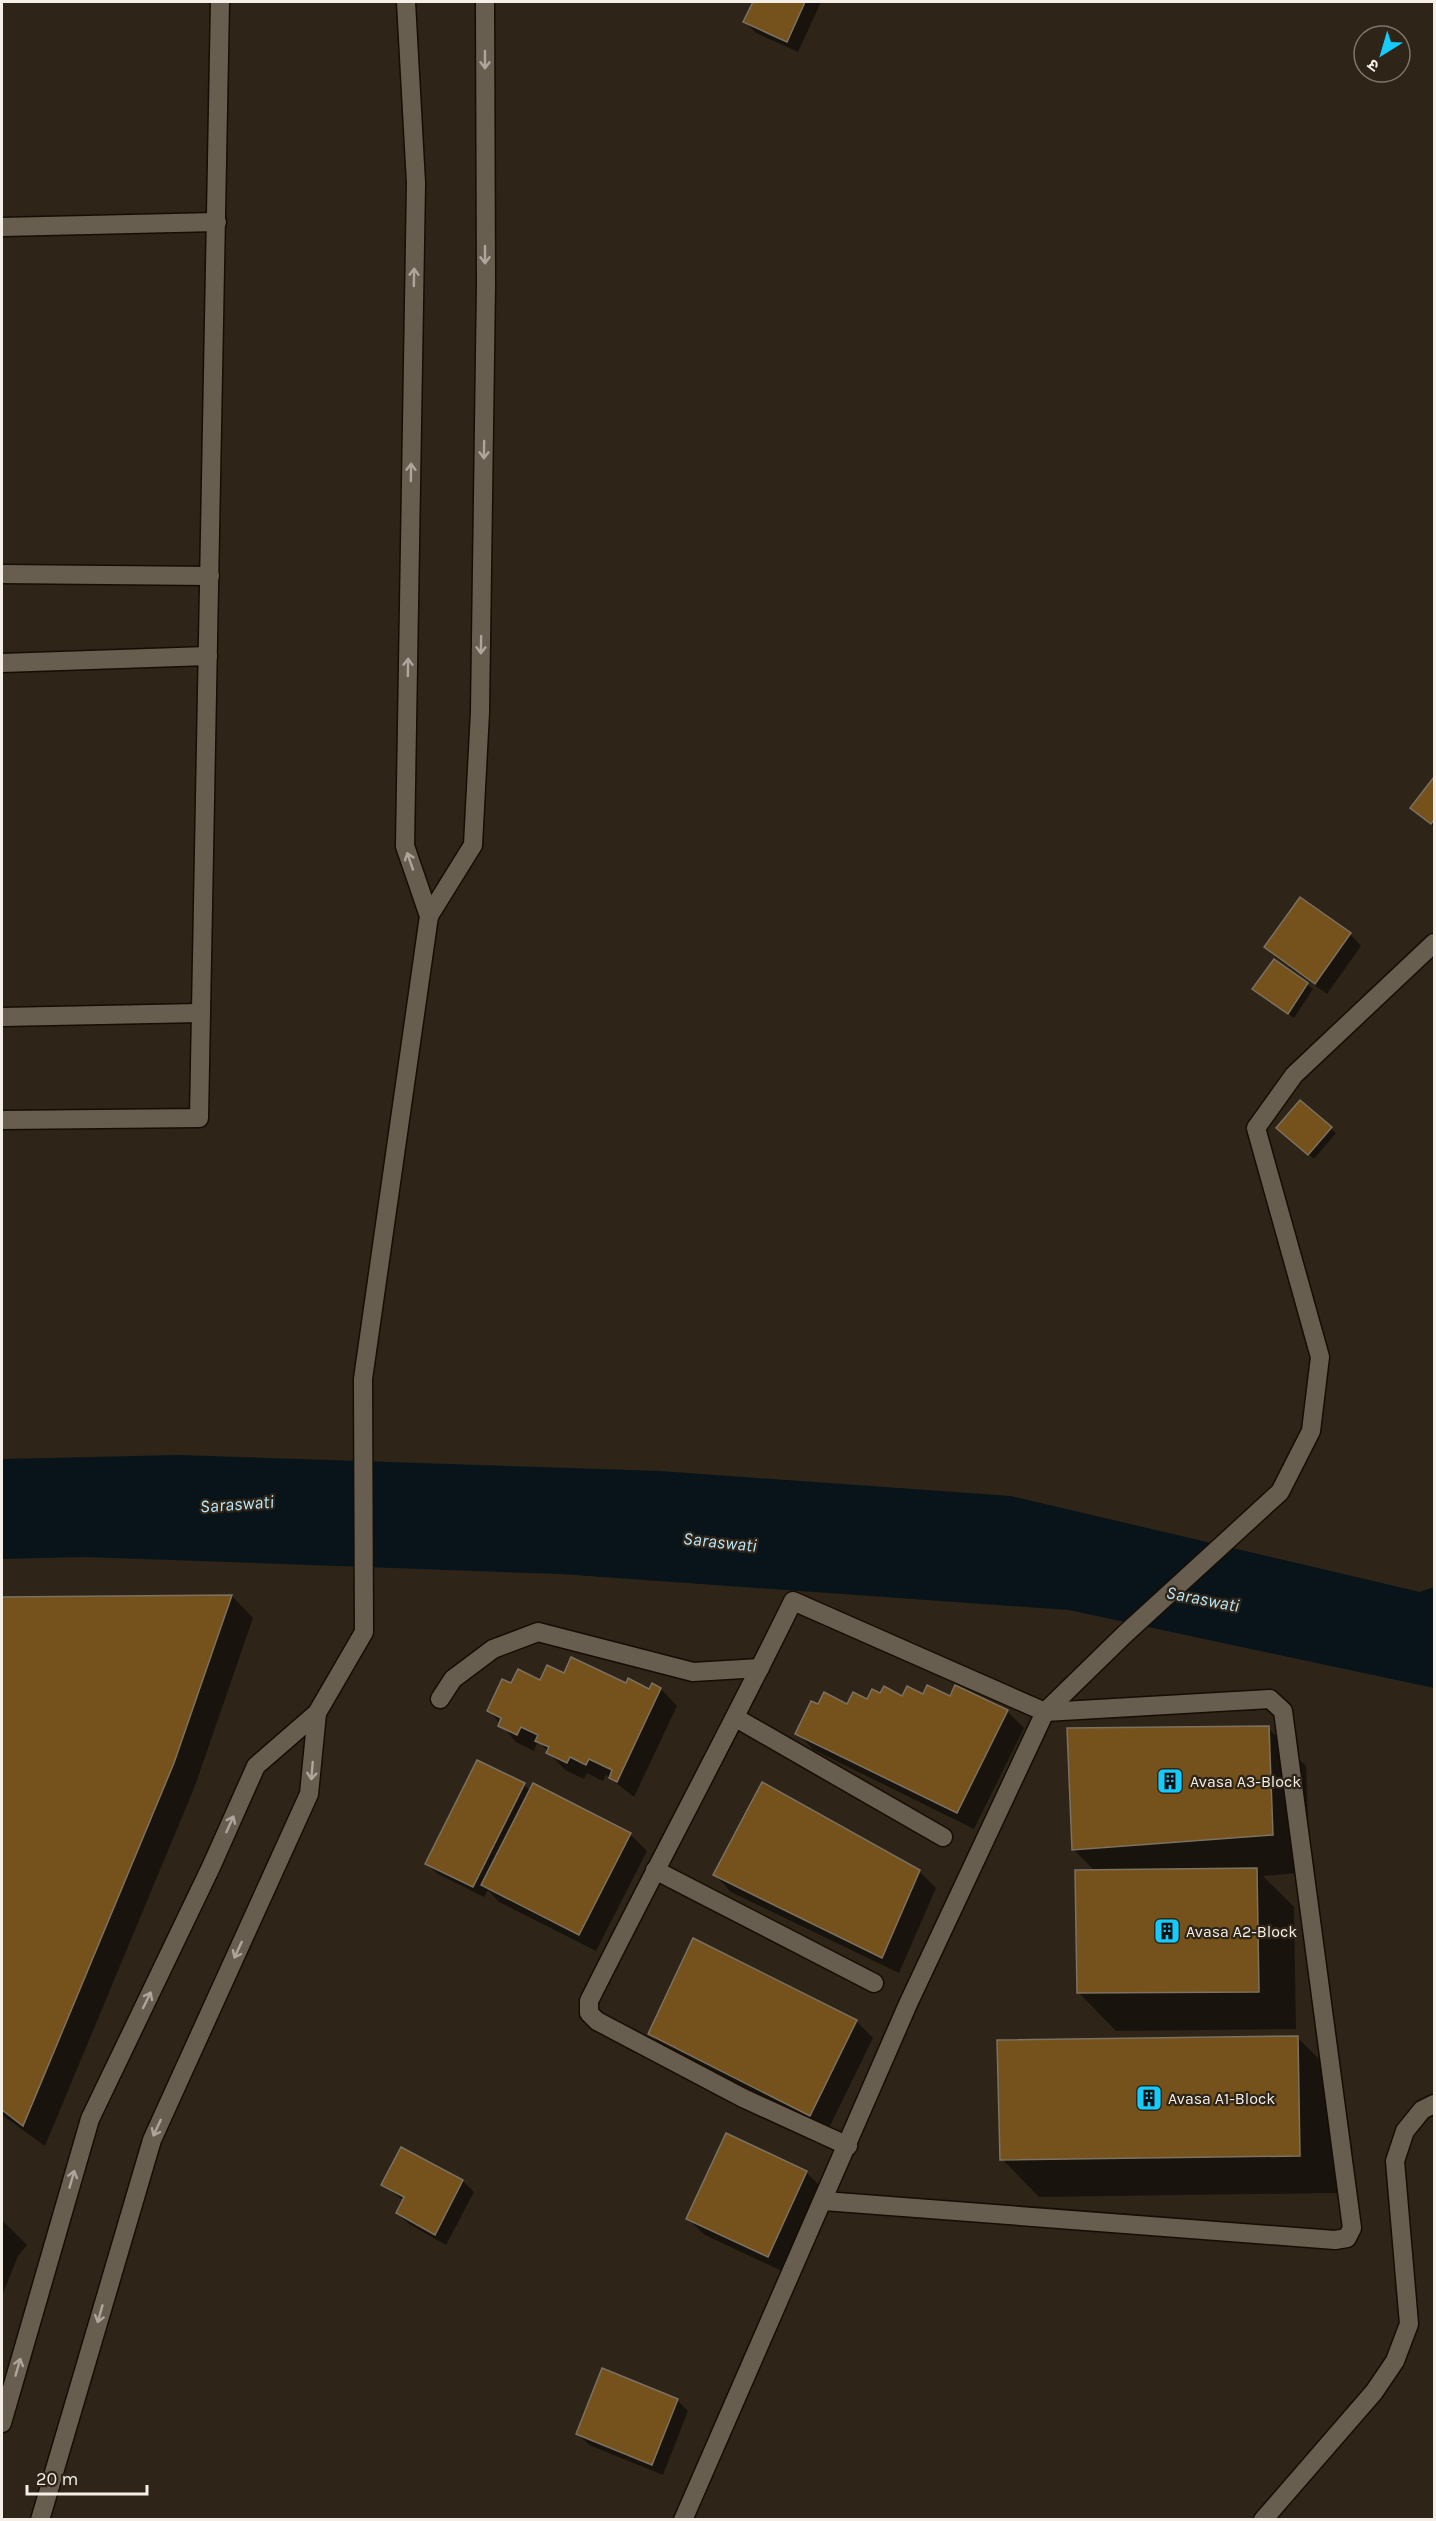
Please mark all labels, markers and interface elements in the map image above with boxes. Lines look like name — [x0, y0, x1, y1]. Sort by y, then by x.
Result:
north arrow — [1352, 24, 1412, 84]
one-way arrow — [479, 49, 491, 69]
text: उ — [1363, 55, 1383, 76]
one-way arrow — [480, 244, 491, 264]
one-way arrow — [409, 267, 420, 287]
one-way arrow — [478, 439, 489, 459]
one-way arrow — [405, 462, 417, 482]
one-way arrow — [475, 634, 487, 654]
one-way arrow — [402, 657, 414, 677]
one-way arrow — [403, 852, 414, 871]
water label: Saraswati — [199, 1490, 275, 1518]
water label: Saraswati — [682, 1527, 758, 1557]
water label: Saraswati — [1164, 1581, 1242, 1617]
one-way arrow — [306, 1760, 317, 1780]
building icon: Avasa A3-Block — [1155, 1766, 1185, 1796]
place label: Avasa A3-Block — [1190, 1772, 1301, 1791]
one-way arrow — [225, 1815, 237, 1833]
building icon: Avasa A2-Block — [1152, 1916, 1182, 1946]
place label: Avasa A2-Block — [1186, 1922, 1297, 1941]
one-way arrow — [232, 1941, 244, 1959]
one-way arrow — [142, 1991, 154, 2009]
building icon: Avasa A1-Block — [1134, 2083, 1164, 2113]
place label: Avasa A1-Block — [1168, 2089, 1275, 2108]
one-way arrow — [151, 2118, 163, 2136]
one-way arrow — [67, 2170, 78, 2189]
one-way arrow — [94, 2304, 105, 2323]
one-way arrow — [13, 2357, 24, 2376]
scale bar — [27, 2458, 147, 2496]
text: 20 m — [36, 2468, 78, 2490]

